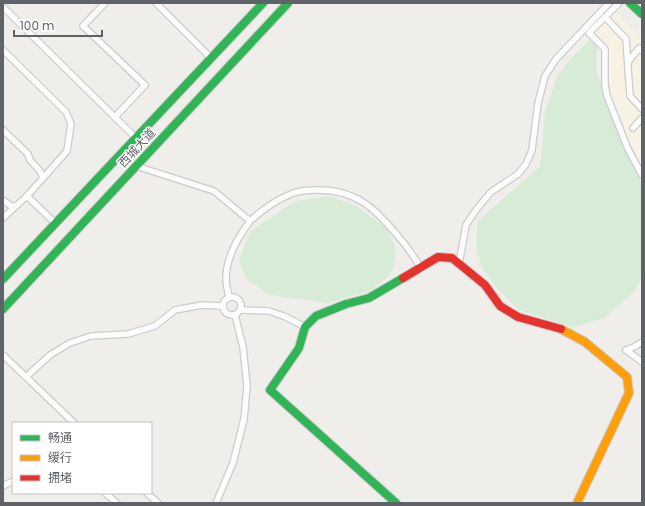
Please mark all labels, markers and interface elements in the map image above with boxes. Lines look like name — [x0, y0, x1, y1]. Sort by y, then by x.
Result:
scale bar — [14, 12, 102, 38]
text: 100 m — [20, 17, 54, 34]
street label: 西城大道 — [114, 124, 159, 171]
legend — [12, 422, 152, 494]
text: 畅通 — [48, 429, 72, 446]
text: 缓行 — [48, 449, 72, 466]
text: 拥堵 — [48, 469, 72, 486]

